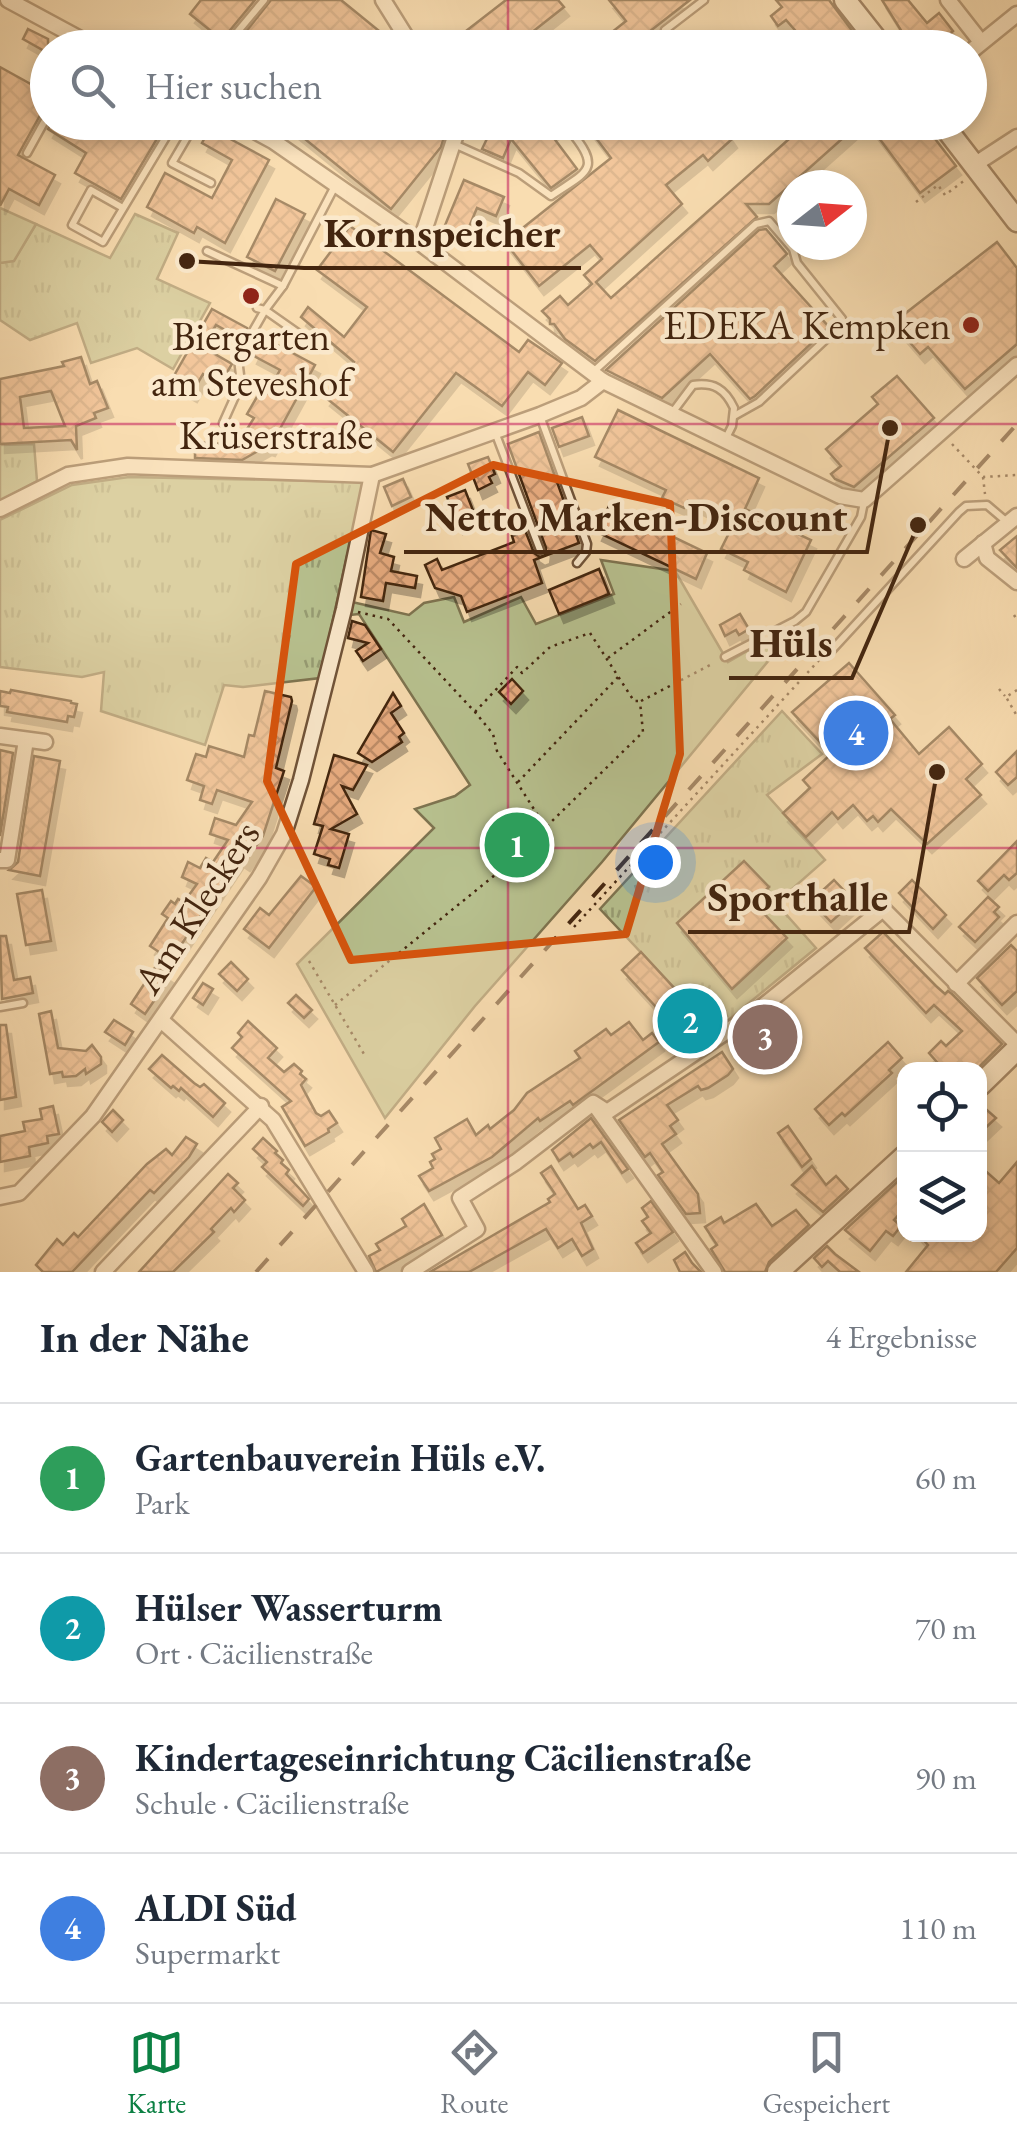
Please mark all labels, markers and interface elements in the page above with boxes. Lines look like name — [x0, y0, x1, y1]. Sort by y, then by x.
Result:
search box — [30, 30, 987, 140]
icon: search — [65, 58, 120, 113]
text: Hier suchen — [145, 61, 322, 110]
north arrow — [777, 170, 867, 260]
callout: Kornspeicher — [304, 196, 581, 268]
text: Kornspeicher — [324, 205, 561, 260]
marker: Biergarten am Steveshof — [240, 285, 262, 307]
place label: EDEKA Kempken — [663, 299, 951, 351]
place label: Biergarten am Steveshof — [151, 310, 355, 408]
marker: EDEKA Kempken — [960, 314, 982, 336]
street label: Krüserstraße — [179, 409, 373, 461]
callout: Netto Marken-Discount — [404, 480, 867, 552]
text: Netto Marken-Discount — [424, 489, 848, 544]
callout: Hüls — [729, 606, 852, 678]
text: Hüls — [749, 615, 833, 670]
pin: 4 — [824, 696, 888, 770]
pin: 1 — [484, 808, 550, 882]
street label: Am Kleckers — [120, 811, 271, 1004]
your location — [630, 837, 681, 888]
callout: Sporthalle — [688, 860, 909, 932]
text: Sporthalle — [708, 869, 888, 924]
pin: 2 — [658, 984, 722, 1058]
pin: 3 — [732, 1000, 798, 1074]
map controls — [897, 1062, 987, 1242]
button: locate — [897, 1062, 987, 1152]
button: layers — [897, 1152, 987, 1242]
text: In der Nähe — [40, 1310, 249, 1365]
text: 4 Ergebnisse — [826, 1316, 977, 1358]
text: Gartenbauverein Hüls e.V. — [135, 1433, 545, 1482]
text: 1 — [64, 1457, 81, 1499]
text: 60 m — [915, 1457, 977, 1499]
text: Park — [135, 1482, 190, 1524]
text: Hülser Wasserturm — [135, 1583, 443, 1632]
text: 2 — [64, 1607, 81, 1649]
text: 70 m — [915, 1607, 977, 1649]
text: Ort · Cäcilienstraße — [135, 1632, 373, 1674]
text: Kindertageseinrichtung Cäcilienstraße — [135, 1733, 751, 1782]
text: 3 — [64, 1757, 81, 1799]
text: 90 m — [915, 1757, 977, 1799]
text: Schule · Cäcilienstraße — [135, 1782, 409, 1824]
text: ALDI Süd — [135, 1883, 297, 1932]
text: 4 — [64, 1907, 81, 1949]
text: 110 m — [900, 1907, 977, 1949]
text: Supermarkt — [135, 1932, 280, 1974]
tab: Karte — [127, 2025, 186, 2121]
tab: Route — [440, 2025, 509, 2121]
tab: Gespeichert — [762, 2025, 890, 2121]

